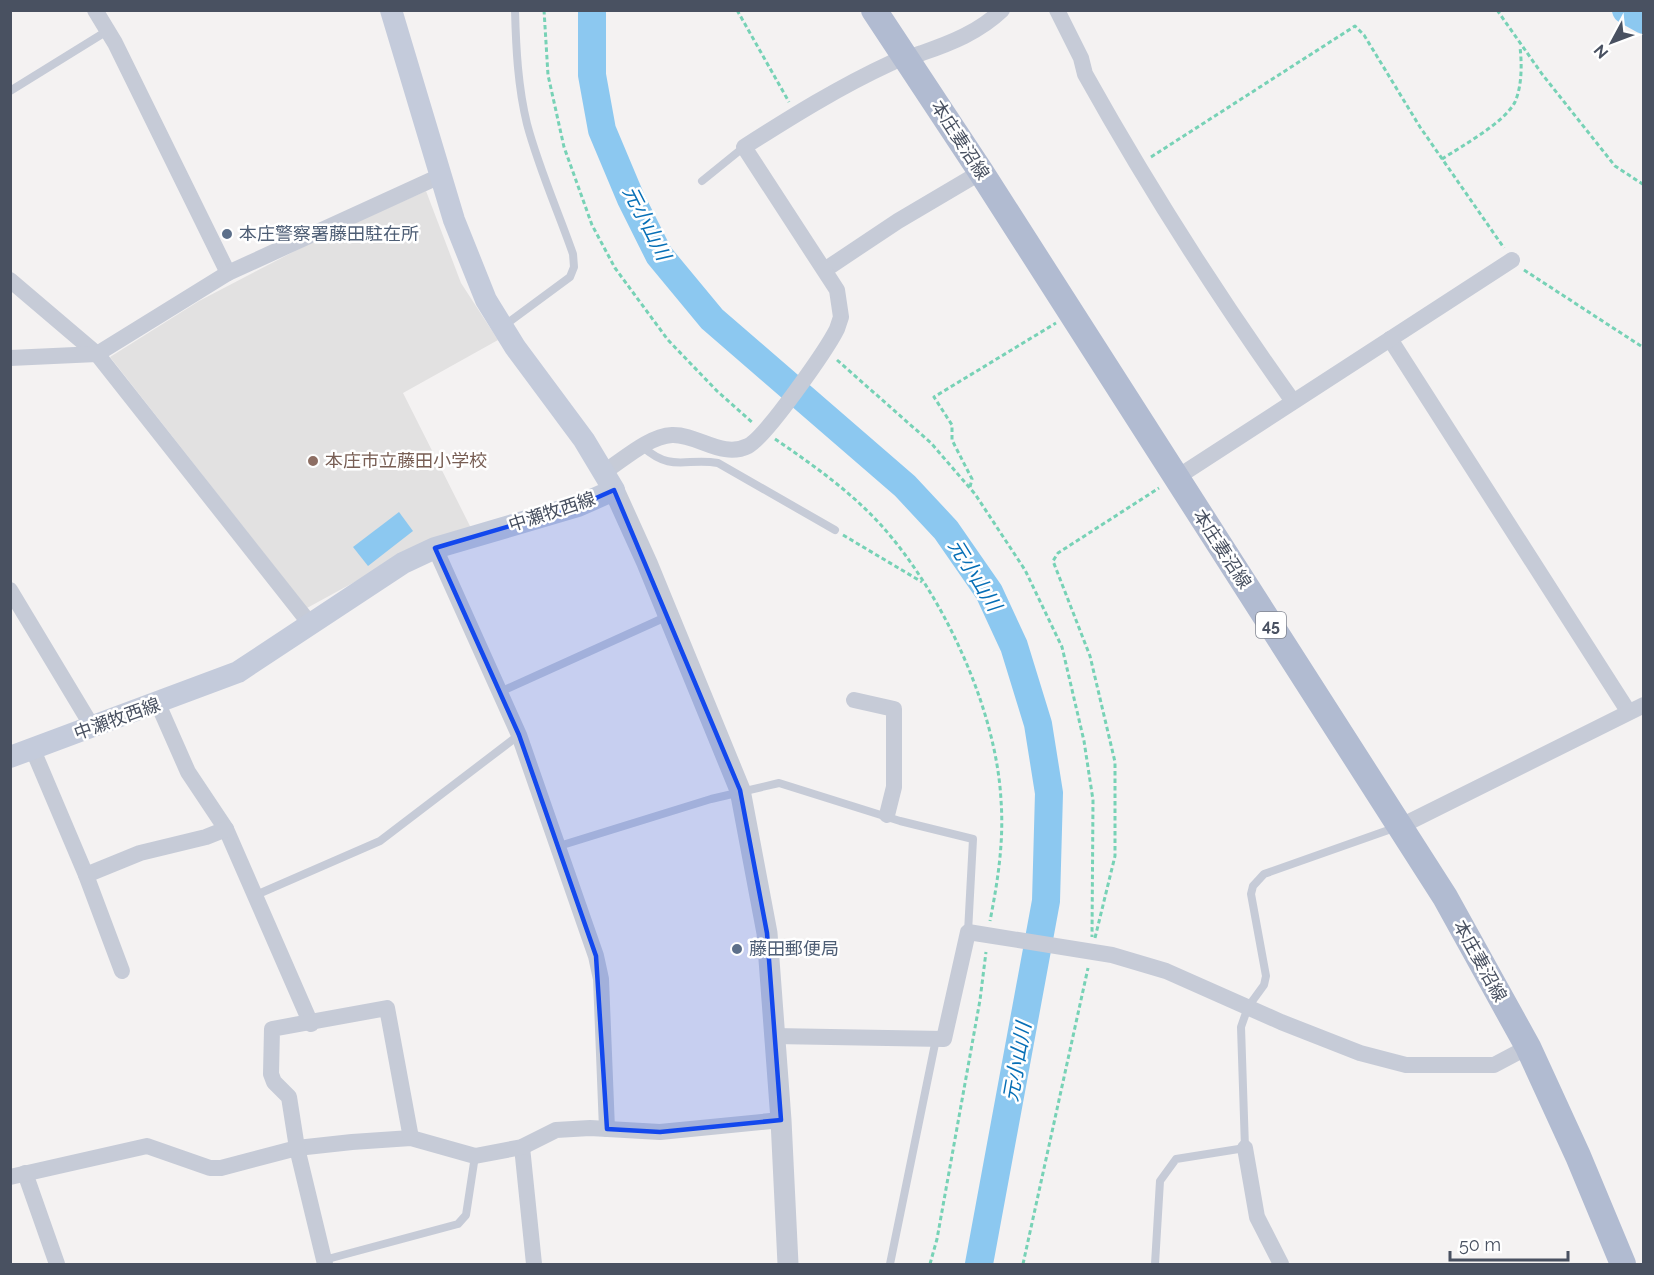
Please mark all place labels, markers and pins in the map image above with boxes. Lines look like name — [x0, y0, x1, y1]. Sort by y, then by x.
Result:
place label: 本庄警察署藤田駐在所 — [239, 223, 419, 244]
marker: 本庄警察署藤田駐在所 — [220, 227, 234, 241]
place label: 本庄市立藤田小学校 — [325, 450, 487, 471]
marker: 本庄市立藤田小学校 — [306, 454, 320, 468]
place label: 藤田郵便局 — [749, 938, 839, 959]
marker: 藤田郵便局 — [730, 942, 744, 956]

